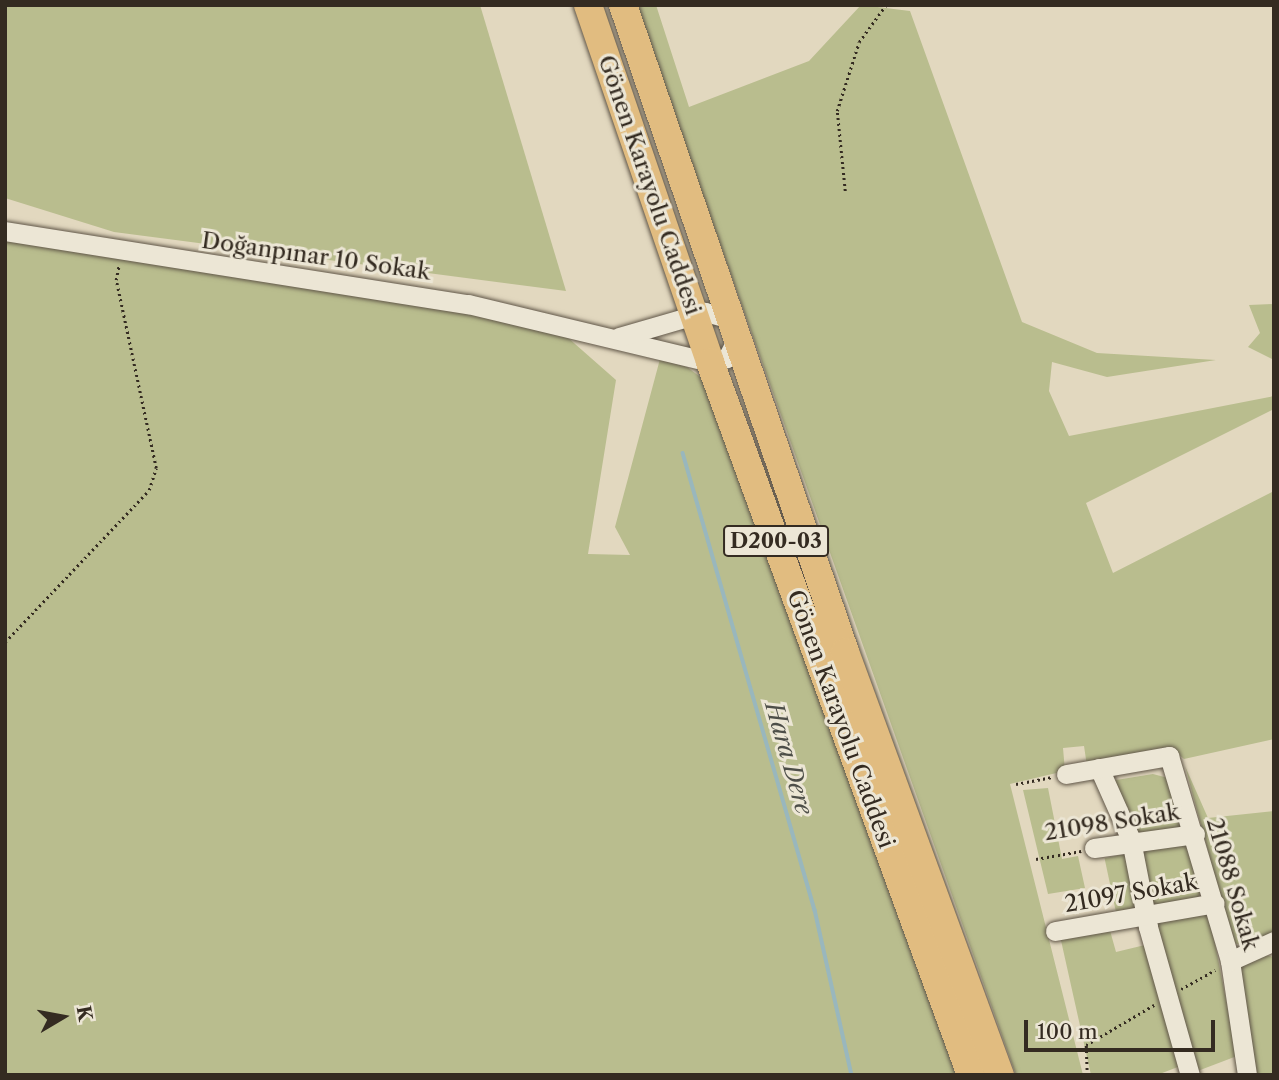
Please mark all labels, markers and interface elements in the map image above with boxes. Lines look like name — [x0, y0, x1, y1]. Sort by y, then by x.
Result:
street label: Gönen Karayolu Caddesi — [593, 52, 707, 318]
street label: Doğanpınar 10 Sokak — [200, 226, 432, 286]
road number: D200-03 — [722, 524, 830, 558]
street label: Gönen Karayolu Caddesi — [781, 586, 901, 852]
water label: Hara Dere — [759, 698, 819, 818]
street label: 21098 Sokak — [1042, 798, 1182, 846]
street label: 21088 Sokak — [1201, 814, 1265, 954]
street label: 21097 Sokak — [1062, 868, 1200, 918]
north arrow — [28, 982, 98, 1052]
text: K — [72, 1004, 97, 1023]
scale bar — [1027, 1006, 1218, 1050]
text: 100 m — [1037, 1019, 1098, 1044]

